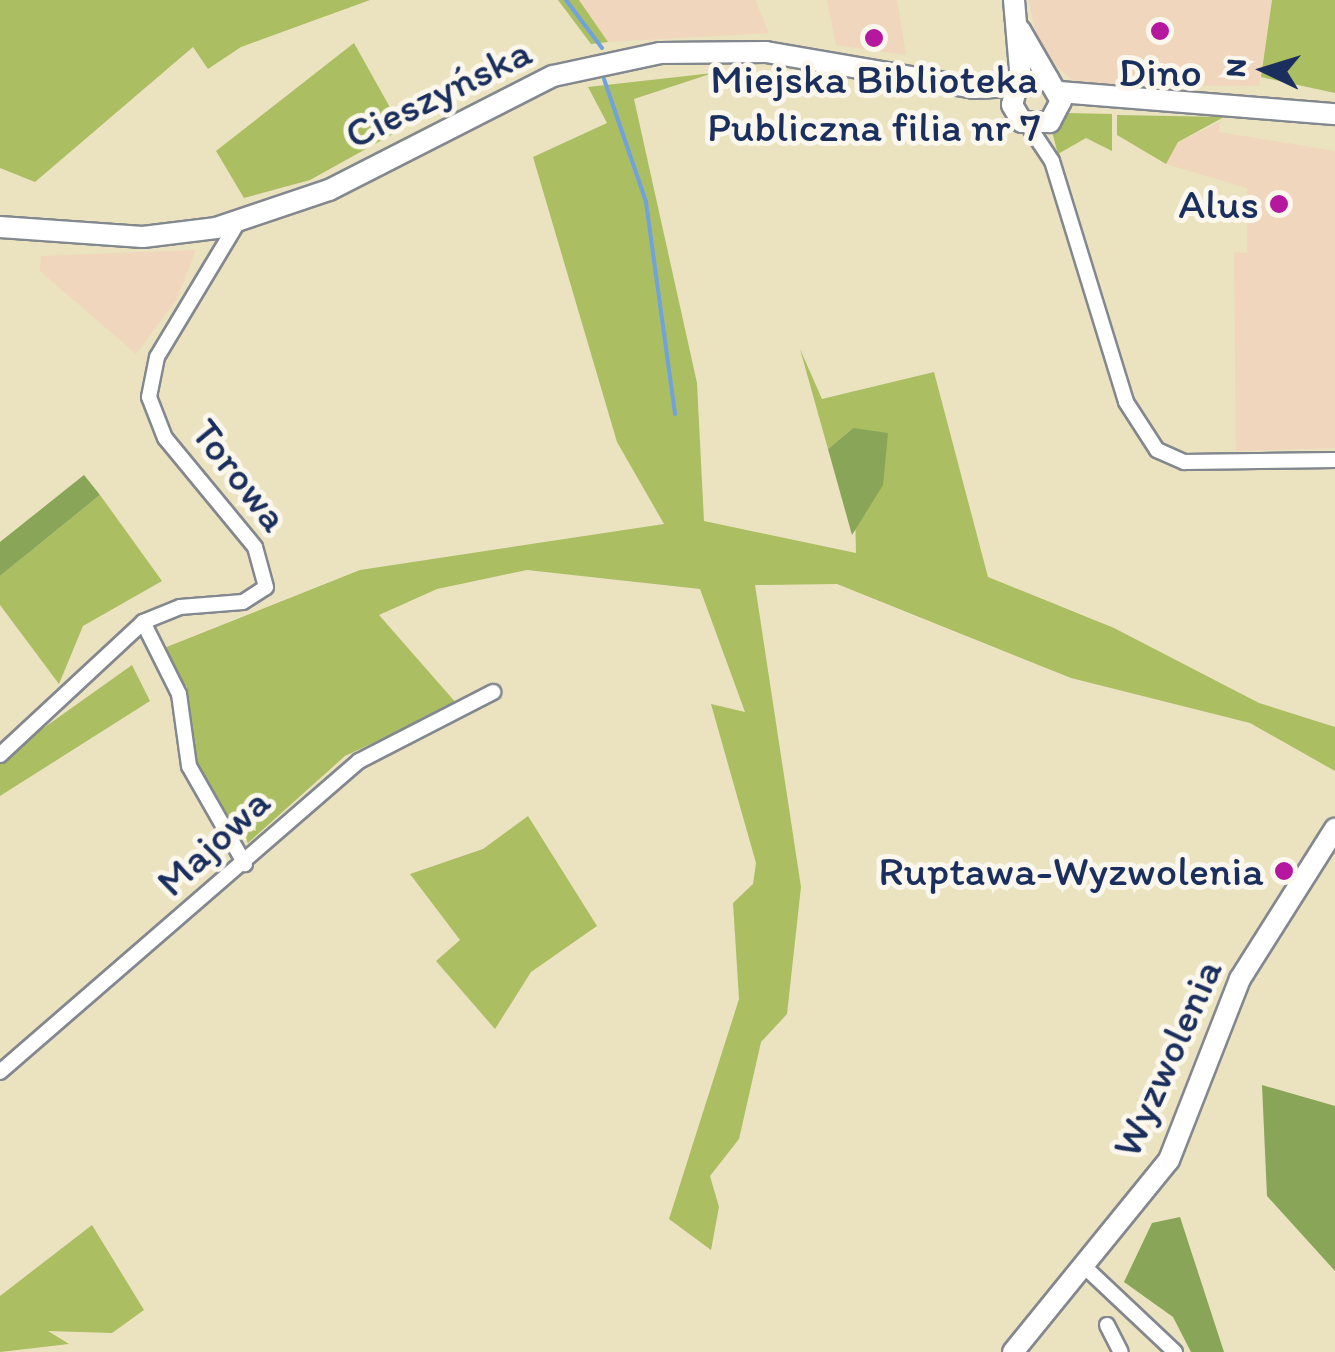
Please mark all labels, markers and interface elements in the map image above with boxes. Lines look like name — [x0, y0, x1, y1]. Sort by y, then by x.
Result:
marker: Dino — [1149, 20, 1171, 42]
north arrow — [1215, 20, 1315, 120]
street label: Cieszyńska — [337, 26, 539, 160]
marker: Miejska Biblioteka Publiczna filia nr 7 — [863, 27, 885, 49]
place label: Dino — [1118, 47, 1202, 97]
place label: Miejska Biblioteka Publiczna filia nr 7 — [707, 54, 1041, 152]
text: N — [1217, 57, 1253, 79]
place label: Alus — [1178, 179, 1259, 229]
marker: Alus — [1268, 193, 1290, 215]
street label: Torowa — [180, 409, 300, 541]
street label: Majowa — [146, 777, 280, 907]
place label: Ruptawa-Wyzwolenia — [878, 846, 1264, 896]
marker: Ruptawa-Wyzwolenia — [1273, 860, 1295, 882]
street label: Wyzwolenia — [1101, 951, 1233, 1165]

